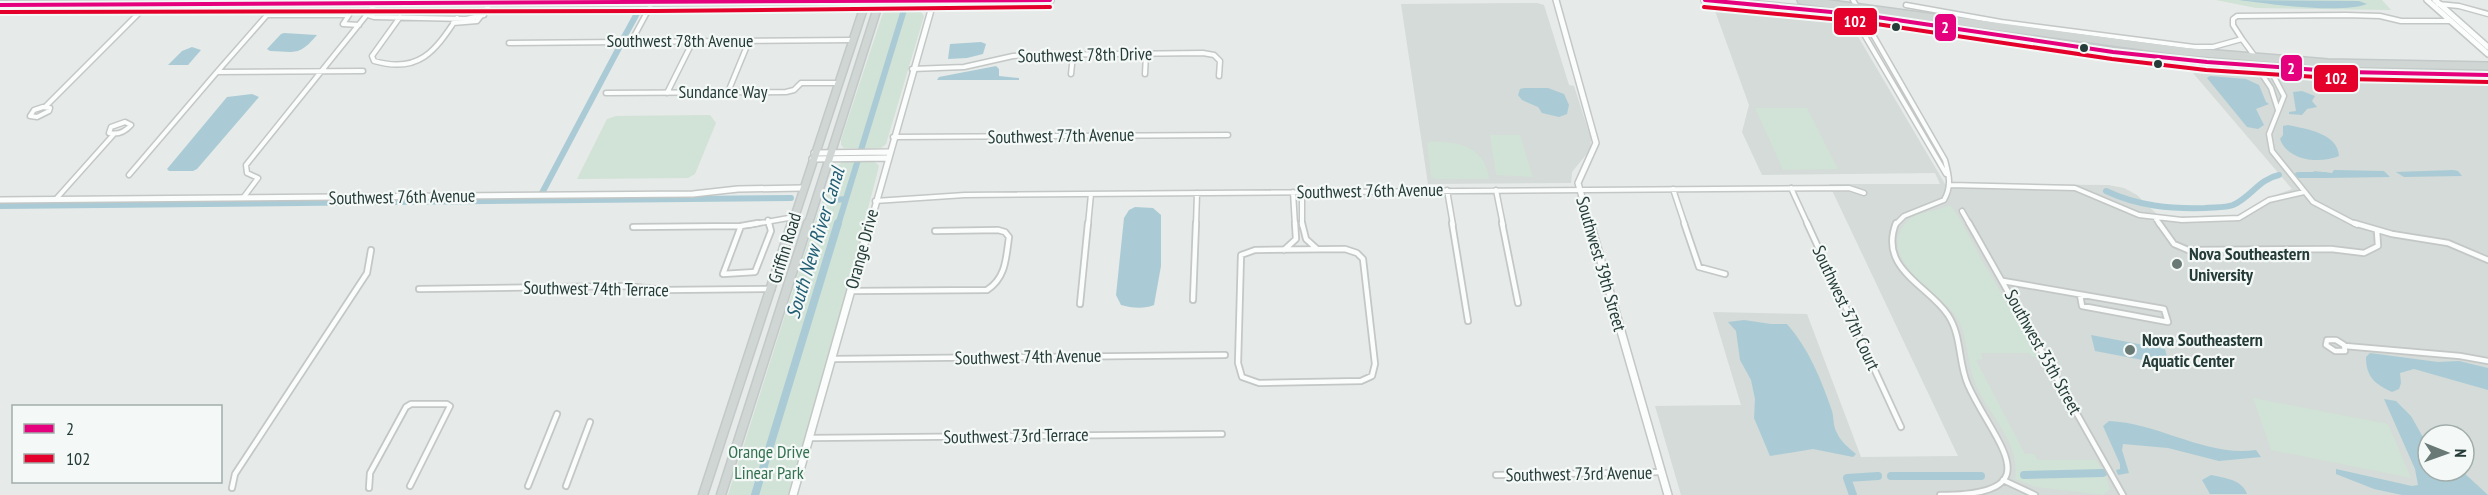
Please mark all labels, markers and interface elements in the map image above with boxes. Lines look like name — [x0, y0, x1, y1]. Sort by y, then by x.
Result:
line badge: 102 — [1833, 7, 1878, 36]
text: 102 — [1844, 11, 1866, 31]
line badge: 2 — [1934, 13, 1957, 42]
text: 2 — [1941, 17, 1949, 37]
unlabelled marker — [1890, 21, 1902, 33]
street label: Southwest 78th Avenue — [607, 29, 753, 52]
street label: Southwest 78th Drive — [1018, 42, 1152, 67]
unlabelled marker — [2078, 42, 2090, 54]
line badge: 2 — [2280, 54, 2303, 82]
unlabelled marker — [2152, 58, 2164, 70]
text: 2 — [2287, 58, 2295, 78]
line badge: 102 — [2313, 64, 2359, 93]
text: 102 — [2325, 68, 2347, 88]
street label: Sundance Way — [679, 80, 768, 103]
street label: Southwest 77th Avenue — [987, 123, 1135, 148]
water label: South New River Canal — [780, 162, 851, 322]
street label: Southwest 76th Avenue — [1296, 178, 1444, 203]
street label: Southwest 76th Avenue — [328, 184, 476, 209]
street label: Southwest 39th Street — [1571, 194, 1632, 334]
street label: Orange Drive — [840, 206, 883, 291]
street label: Griffin Road — [763, 210, 806, 286]
street label: Southwest 37th Court — [1807, 242, 1885, 374]
place label: Nova Southeastern University — [2189, 242, 2310, 286]
marker: Nova Southeastern University — [2170, 257, 2184, 271]
street label: Southwest 74th Terrace — [523, 276, 669, 301]
street label: Southwest 35th Street — [2000, 285, 2087, 418]
place label: Nova Southeastern Aquatic Center — [2141, 328, 2263, 372]
marker: Nova Southeastern Aquatic Center — [2123, 343, 2137, 357]
street label: Southwest 74th Avenue — [954, 344, 1102, 369]
legend — [12, 405, 222, 483]
text: 2 — [66, 417, 74, 440]
street label: Southwest 73rd Terrace — [943, 423, 1089, 448]
north arrow — [2416, 423, 2476, 483]
park label: Orange Drive Linear Park — [728, 440, 810, 484]
text: 102 — [66, 447, 90, 470]
text: N — [2451, 449, 2471, 458]
street label: Southwest 73rd Avenue — [1505, 461, 1653, 486]

